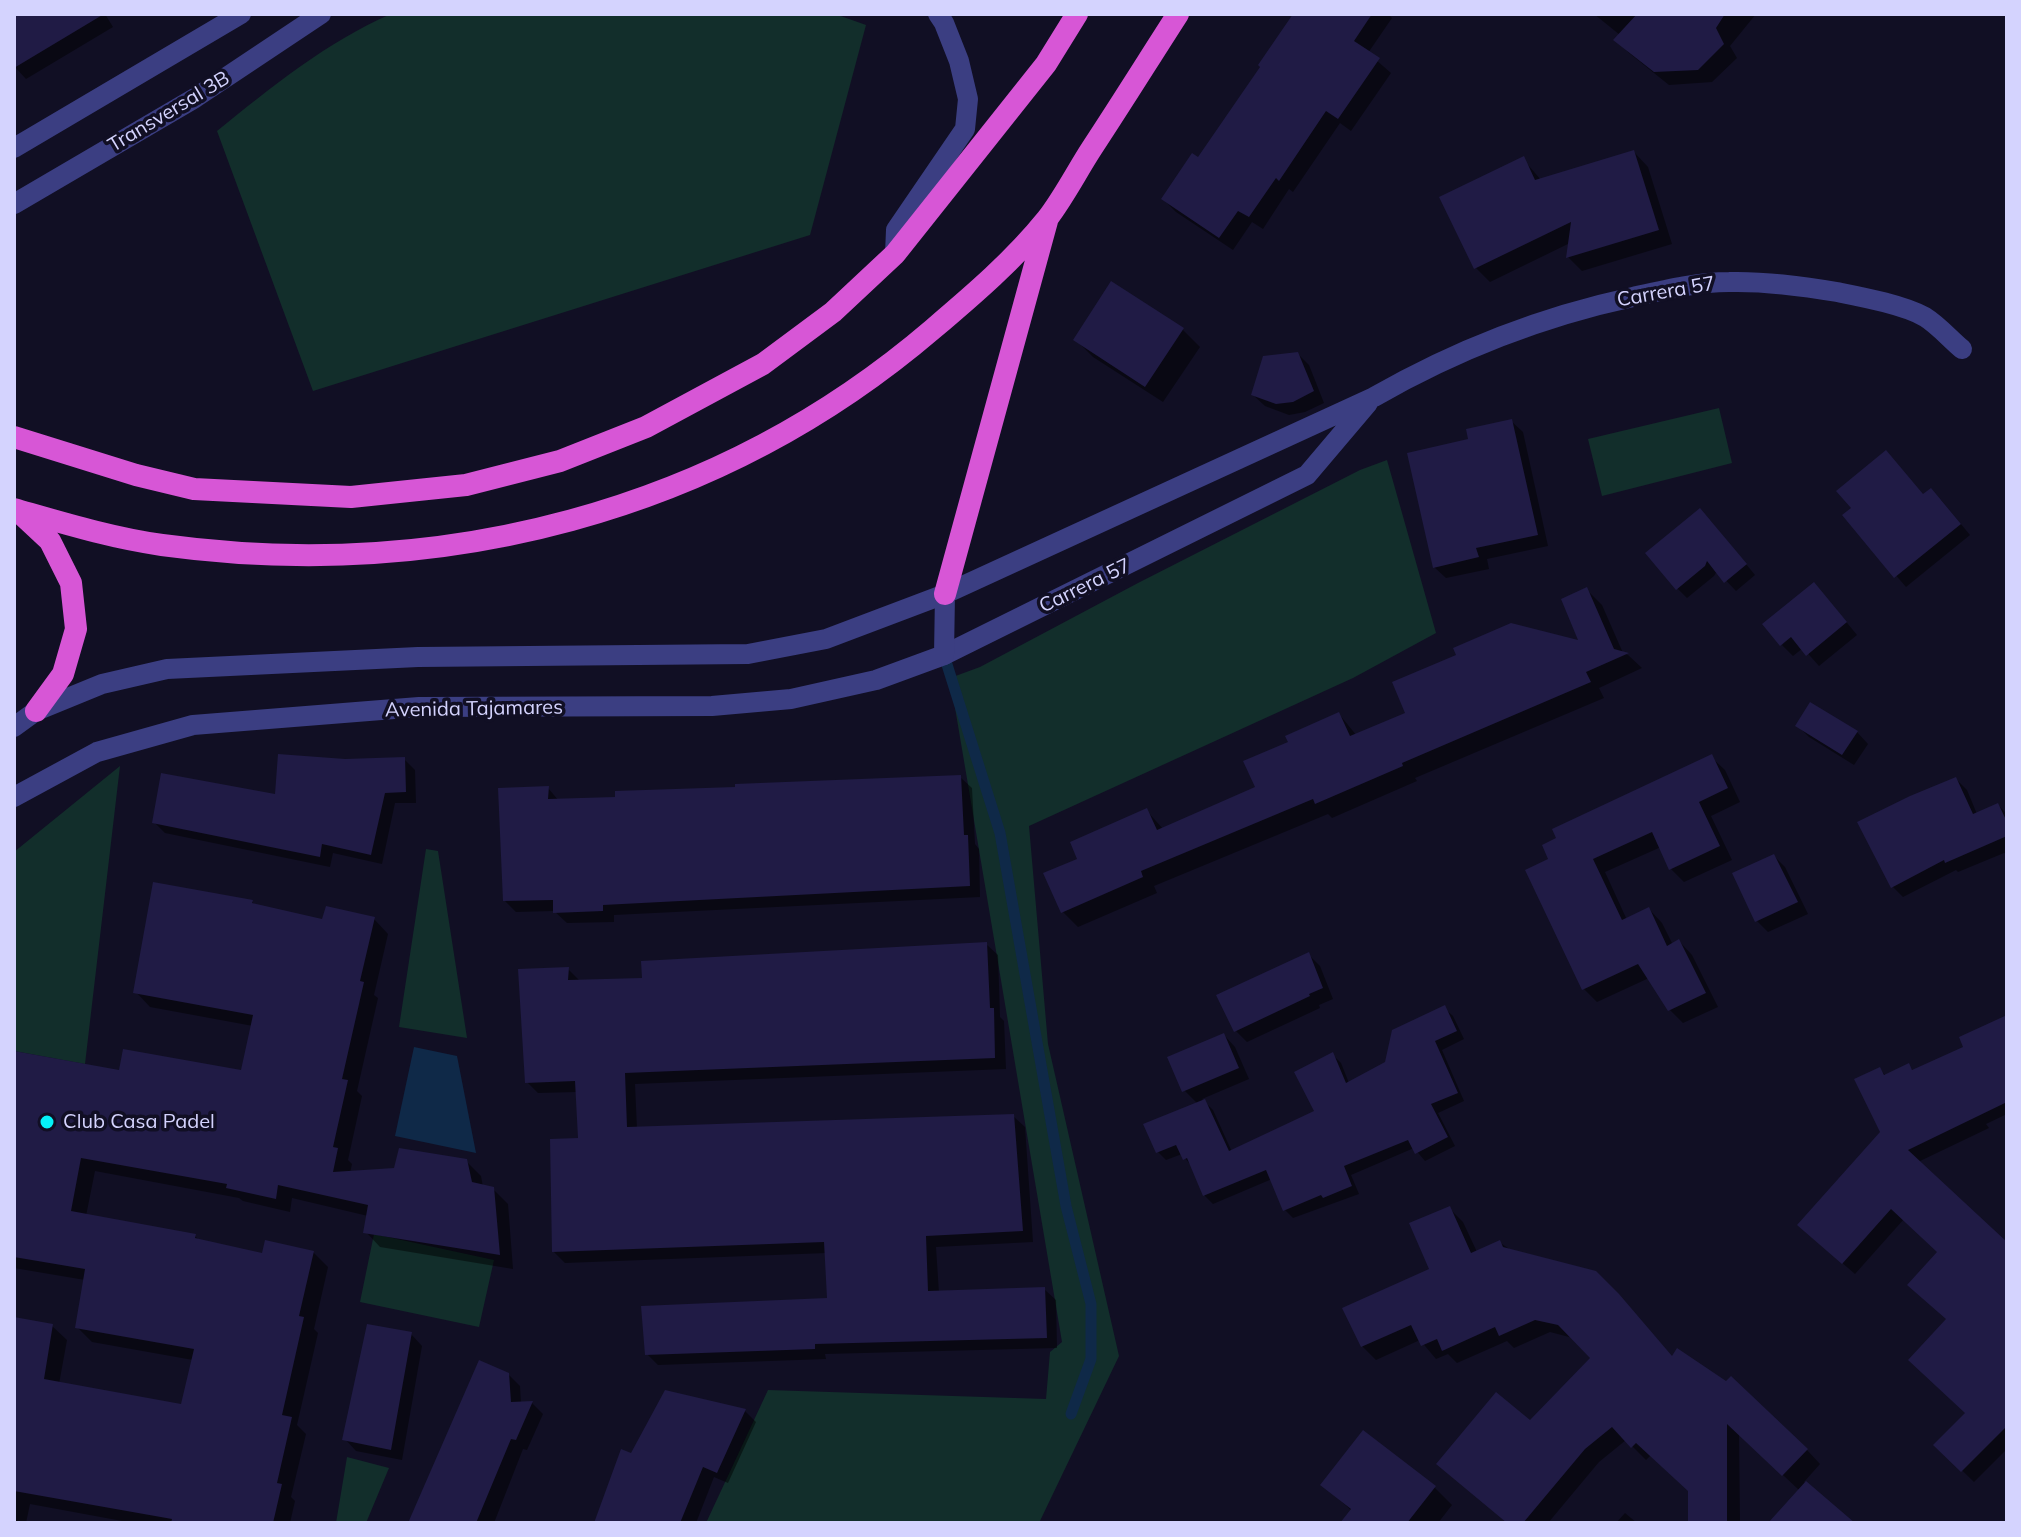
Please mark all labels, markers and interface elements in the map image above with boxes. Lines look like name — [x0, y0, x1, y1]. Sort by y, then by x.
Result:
street label: Transversal 3B — [104, 66, 234, 158]
street label: Carrera 57 — [1615, 272, 1717, 312]
street label: Carrera 57 — [1035, 554, 1135, 618]
street label: Avenida Tajamares — [385, 695, 563, 723]
place label: Club Casa Padel — [63, 1110, 215, 1134]
marker: Club Casa Padel — [38, 1113, 56, 1131]

